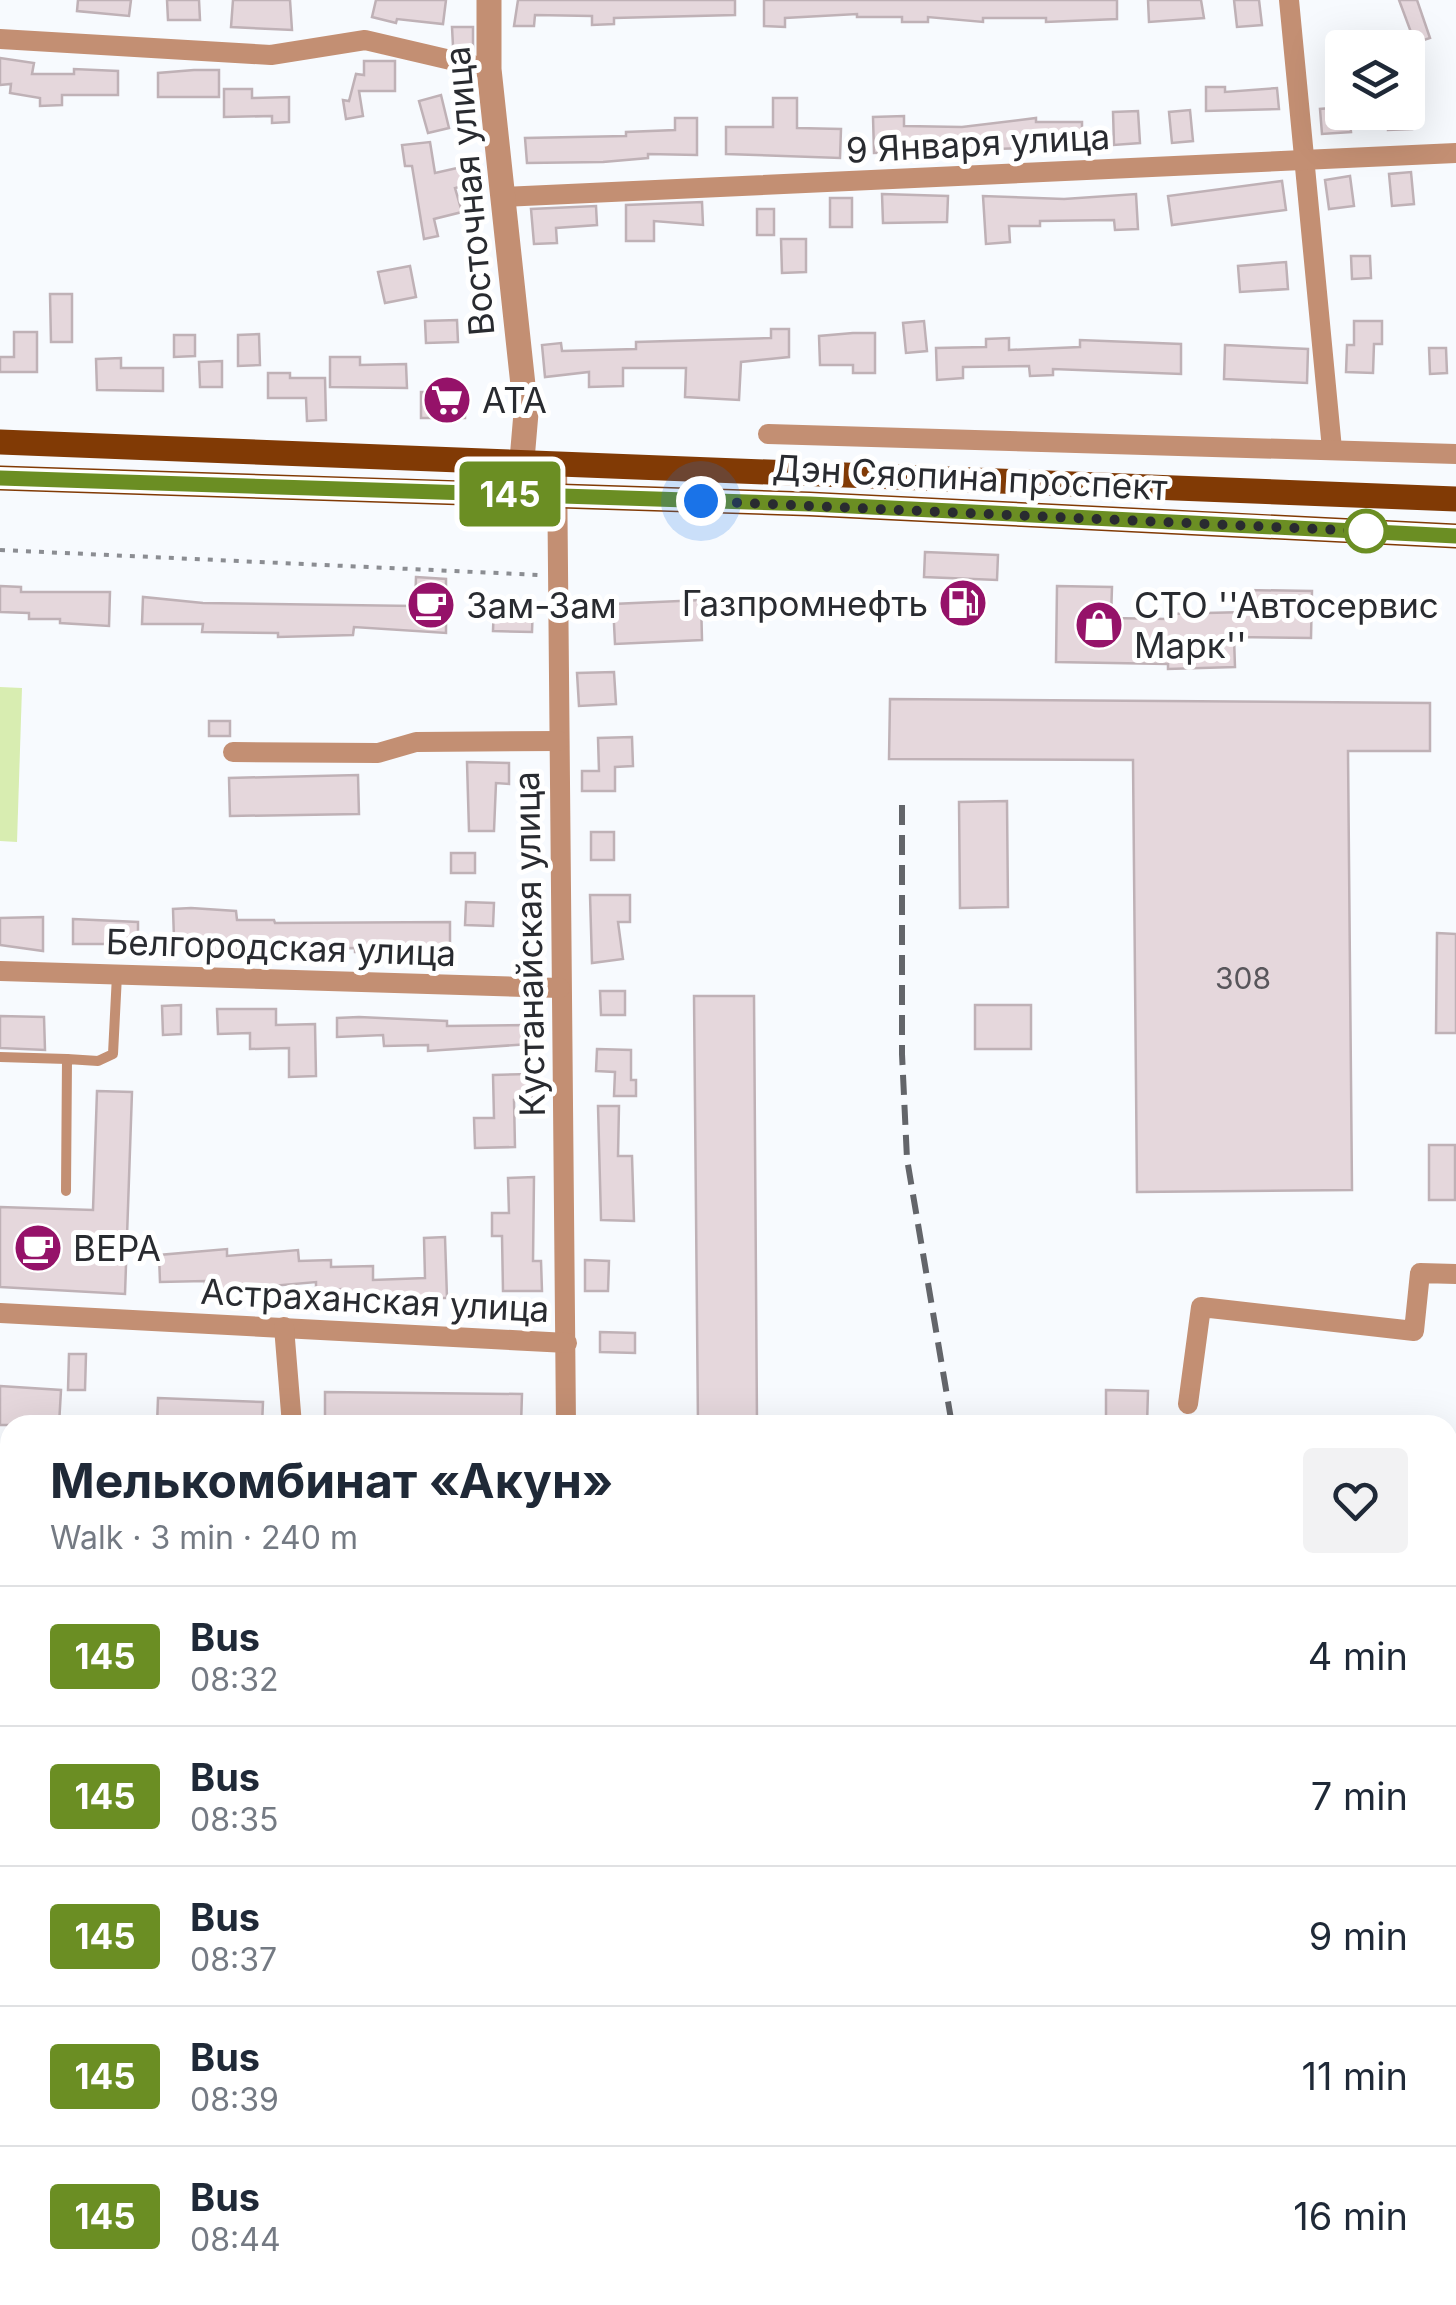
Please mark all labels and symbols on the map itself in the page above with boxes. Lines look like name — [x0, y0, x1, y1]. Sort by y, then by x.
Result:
street label: Восточная улица — [435, 45, 503, 337]
street label: 9 Января улица — [845, 115, 1111, 171]
supermarket icon: АТА — [421, 374, 473, 426]
place label: АТА — [482, 379, 547, 421]
street label: Дэн Сяопина проспект — [771, 446, 1169, 508]
line badge: 145 — [452, 462, 568, 526]
your location — [676, 476, 726, 526]
unlabelled marker — [1345, 510, 1387, 552]
fuel station icon: Газпромнефть — [937, 577, 989, 629]
cafe icon: Зам-Зам — [405, 579, 457, 631]
place label: Газпромнефть — [682, 582, 928, 624]
place label: Зам-Зам — [466, 584, 617, 626]
place label: СТО ''Автосервис Марк'' — [1134, 584, 1439, 666]
shop icon: СТО ''Автосервис Марк'' — [1073, 599, 1125, 651]
street label: Кустанайская улица — [505, 771, 553, 1117]
street label: Белгородская улица — [105, 920, 457, 974]
house number: 308 — [1215, 960, 1271, 996]
cafe icon: ВЕРА — [12, 1222, 64, 1274]
place label: ВЕРА — [73, 1227, 161, 1269]
street label: Астраханская улица — [200, 1270, 550, 1330]

